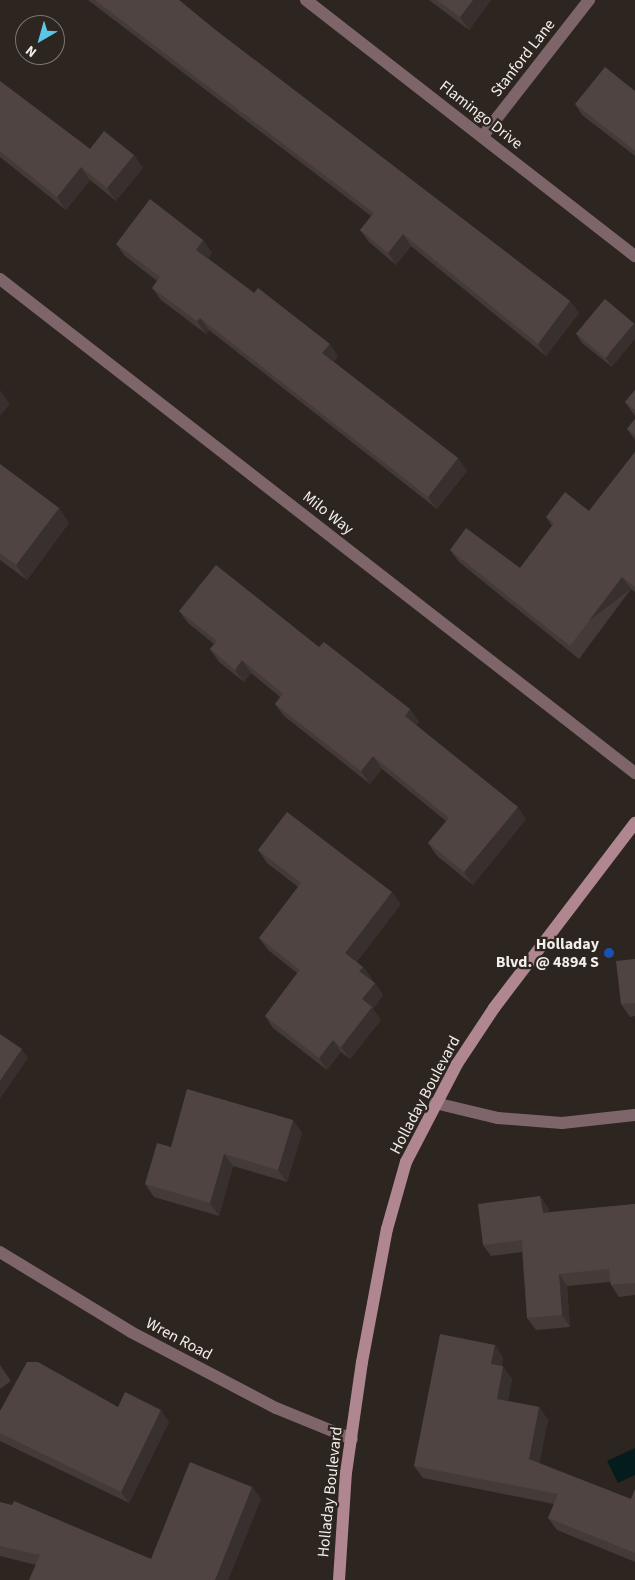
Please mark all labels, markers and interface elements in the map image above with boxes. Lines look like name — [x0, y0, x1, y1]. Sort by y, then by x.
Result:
north arrow — [15, 15, 65, 65]
street label: Stanford Lane — [487, 15, 559, 101]
text: N — [22, 40, 41, 62]
street label: Flamingo Drive — [436, 77, 526, 153]
street label: Milo Way — [299, 487, 357, 539]
place label: Holladay Blvd. @ 4894 S — [496, 934, 599, 972]
marker: Holladay Blvd. @ 4894 S — [603, 947, 615, 959]
street label: Holladay Boulevard — [386, 1033, 464, 1157]
street label: Wren Road — [143, 1314, 215, 1364]
street label: Holladay Boulevard — [314, 1426, 346, 1558]

